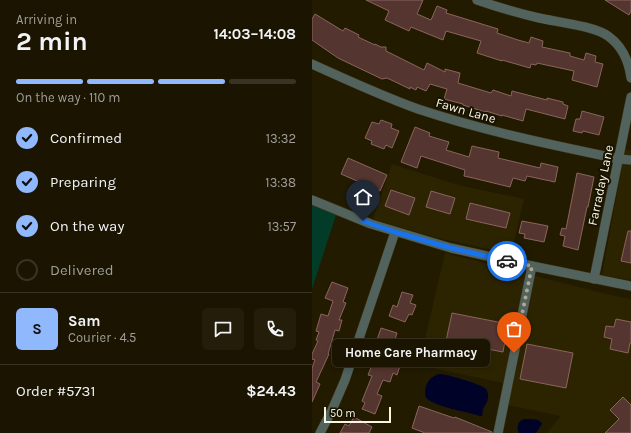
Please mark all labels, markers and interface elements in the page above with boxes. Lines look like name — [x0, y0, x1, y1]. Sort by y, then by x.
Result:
text: Arriving in — [16, 12, 77, 27]
text: 14:03–14:08 — [213, 25, 296, 43]
text: 2 min — [16, 26, 88, 57]
text: On the way · 110 m — [16, 90, 121, 105]
street label: Fawn Lane — [434, 95, 498, 126]
icon: check — [16, 127, 38, 149]
text: Confirmed — [50, 129, 122, 147]
text: 13:32 — [266, 131, 296, 146]
street label: Farraday Lane — [585, 143, 616, 227]
icon: check — [16, 171, 38, 193]
text: Preparing — [50, 173, 116, 191]
text: 13:38 — [265, 175, 296, 190]
pin — [346, 180, 380, 221]
icon: home — [352, 186, 374, 208]
icon: check — [16, 215, 38, 237]
text: On the way — [50, 217, 124, 235]
text: 13:57 — [268, 219, 296, 234]
courier — [487, 241, 527, 281]
icon: car — [496, 250, 518, 272]
text: Delivered — [50, 261, 114, 279]
button: chat — [202, 308, 244, 350]
button: phone — [254, 308, 296, 350]
text: Sam — [68, 312, 101, 330]
pin — [497, 312, 531, 353]
icon: bag — [503, 318, 525, 340]
text: S — [32, 320, 42, 338]
text: Courier · 4.5 — [68, 330, 136, 345]
callout: Home Care Pharmacy — [332, 339, 490, 367]
text: Home Care Pharmacy — [345, 345, 477, 360]
text: Order #5731 — [16, 382, 95, 400]
text: $24.43 — [246, 382, 296, 400]
scale bar — [324, 405, 391, 424]
text: 50 m — [330, 407, 356, 420]

